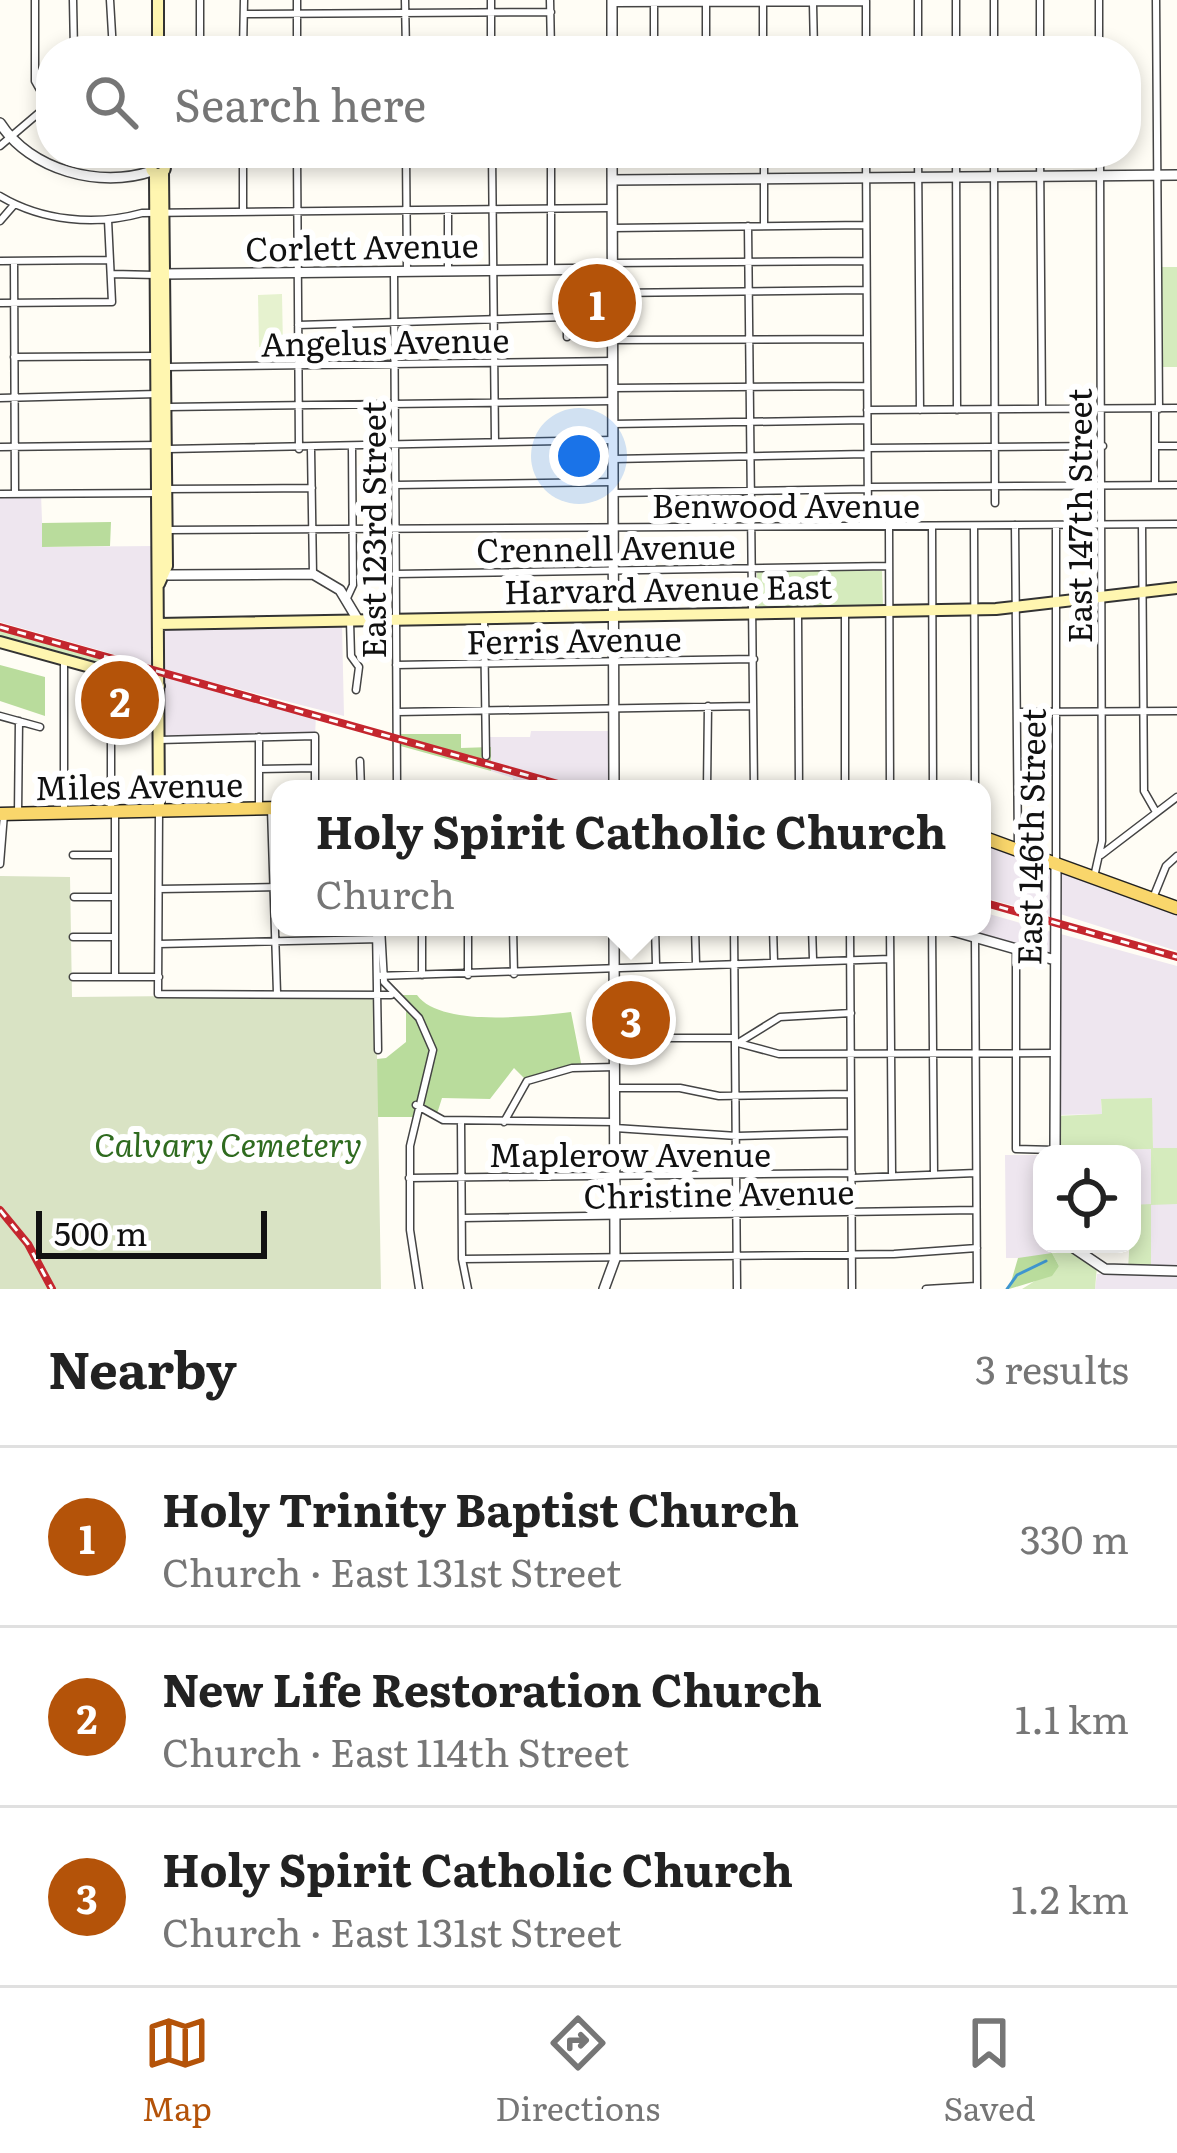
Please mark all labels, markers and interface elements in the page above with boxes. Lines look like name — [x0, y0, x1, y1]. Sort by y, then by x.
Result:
search box — [36, 36, 1141, 168]
icon: search — [78, 69, 144, 135]
text: Search here — [174, 69, 426, 136]
street label: Corlett Avenue — [245, 218, 479, 272]
pin: 1 — [558, 258, 636, 348]
street label: Angelus Avenue — [260, 313, 510, 367]
street label: East 147th Street — [1053, 388, 1102, 644]
street label: East 123rd Street — [347, 401, 396, 659]
your location — [549, 426, 609, 486]
street label: Benwood Avenue — [652, 479, 920, 528]
street label: Crennell Avenue — [476, 519, 736, 573]
street label: Harvard Avenue East — [504, 560, 833, 614]
street label: Ferris Avenue — [466, 612, 682, 664]
pin: 2 — [81, 655, 159, 745]
street label: East 146th Street — [1002, 707, 1056, 966]
street label: Miles Avenue — [34, 758, 244, 810]
popup — [271, 780, 991, 936]
text: Holy Spirit Catholic Church — [316, 796, 946, 863]
text: Church — [316, 863, 455, 921]
pin: 3 — [592, 975, 670, 1065]
park label: Calvary Cemetery — [94, 1118, 362, 1167]
street label: Maplerow Avenue — [489, 1128, 771, 1177]
map controls — [1033, 1145, 1141, 1253]
button: locate — [1033, 1145, 1141, 1253]
street label: Christine Avenue — [583, 1165, 855, 1219]
scale bar — [36, 1205, 267, 1258]
text: 500 m — [54, 1207, 148, 1256]
text: Nearby — [48, 1329, 237, 1405]
text: 3 results — [975, 1338, 1129, 1396]
text: Holy Trinity Baptist Church — [162, 1474, 799, 1541]
text: 1 — [79, 1508, 95, 1566]
text: 330 m — [1020, 1508, 1129, 1566]
text: Church · East 131st Street — [162, 1541, 622, 1599]
text: New Life Restoration Church — [162, 1654, 822, 1721]
text: 2 — [77, 1688, 97, 1746]
text: 1.1 km — [1015, 1688, 1129, 1746]
text: Church · East 114th Street — [162, 1721, 629, 1779]
text: Holy Spirit Catholic Church — [162, 1834, 793, 1901]
text: 3 — [76, 1868, 98, 1926]
text: 1.2 km — [1011, 1868, 1129, 1926]
text: Church · East 131st Street — [162, 1901, 622, 1959]
tab: Map — [142, 2010, 212, 2131]
tab: Directions — [495, 2010, 660, 2131]
tab: Saved — [943, 2010, 1035, 2131]

